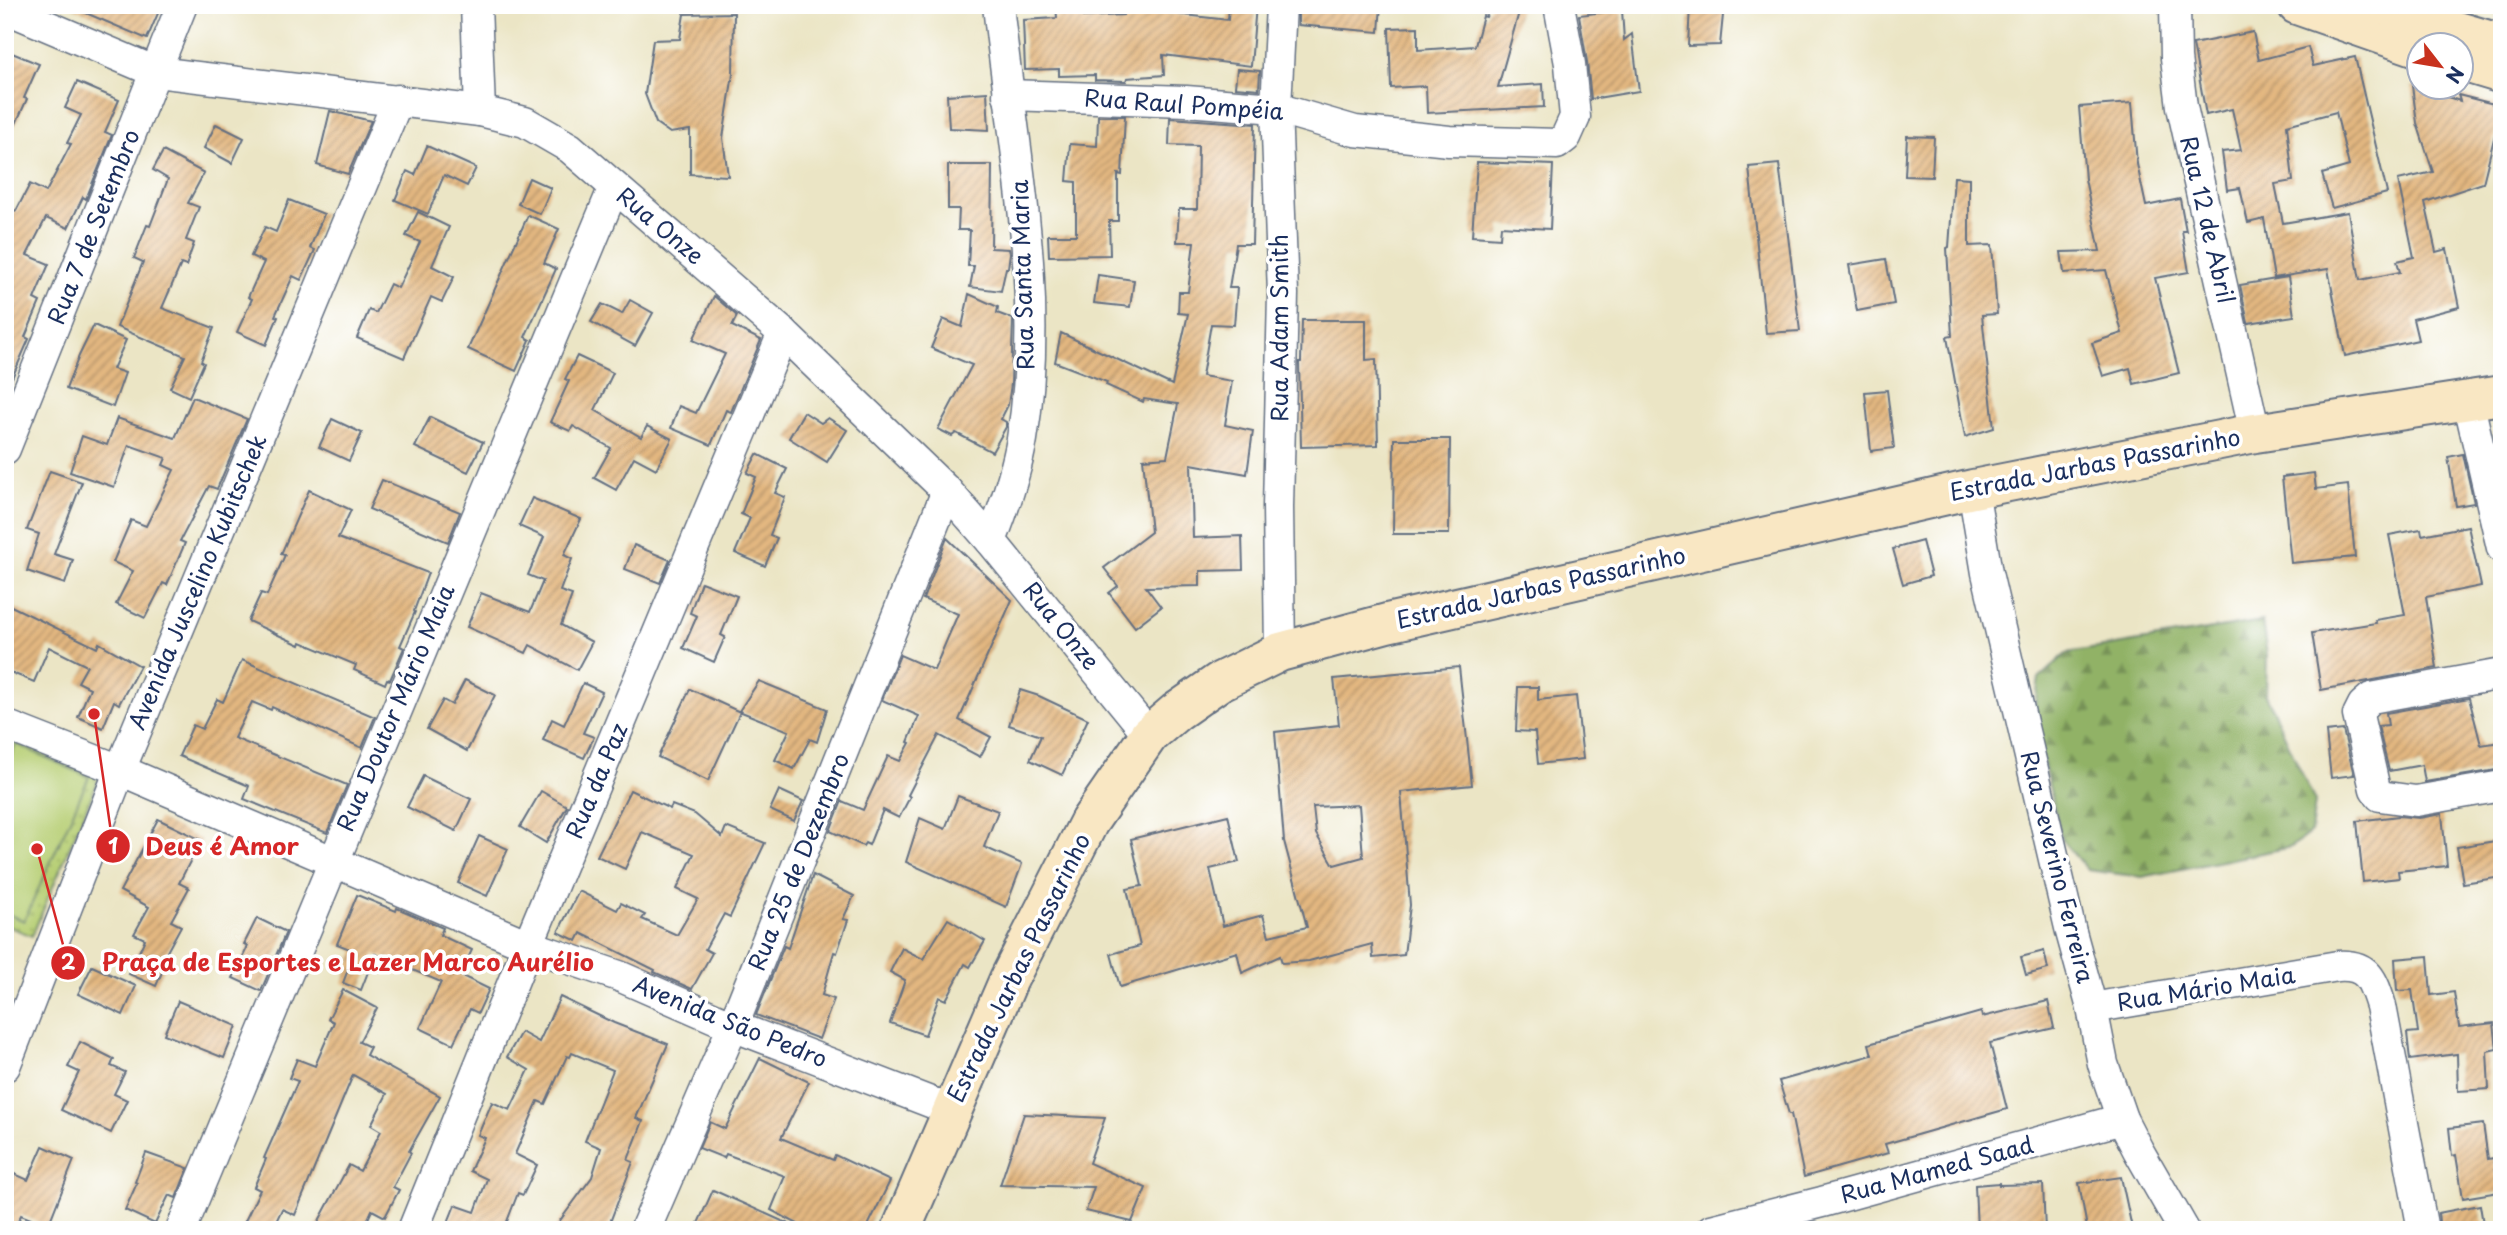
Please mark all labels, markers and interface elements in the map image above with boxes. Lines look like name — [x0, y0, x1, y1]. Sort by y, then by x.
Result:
north arrow — [2406, 32, 2476, 102]
text: N — [2440, 62, 2471, 89]
street label: Rua Raul Pompéia — [1083, 79, 1285, 128]
street label: Rua 7 de Setembro — [37, 124, 148, 329]
street label: Rua 12 de Abril — [2172, 133, 2245, 307]
street label: Rua Onze — [610, 178, 712, 272]
street label: Rua Santa Maria — [1001, 179, 1042, 371]
street label: Rua Adam Smith — [1261, 234, 1296, 422]
street label: Estrada Jarbas Passarinho — [1946, 418, 2243, 509]
street label: Avenida Juscelino Kubitschek — [118, 428, 275, 735]
street label: Estrada Jarbas Passarinho — [1393, 536, 1689, 637]
street label: Rua Onze — [1016, 573, 1109, 677]
street label: Rua Doutor Mário Maia — [327, 578, 463, 836]
street label: Rua da Paz — [556, 717, 636, 844]
street label: Rua 25 de Dezembro — [738, 747, 857, 975]
street label: Rua Severino Ferreira — [2013, 747, 2104, 987]
callout: Deus é Amor — [96, 824, 314, 869]
text: Deus é Amor — [145, 827, 299, 863]
street label: Estrada Jarbas Passarinho — [937, 827, 1098, 1108]
text: 1 — [108, 829, 118, 861]
callout: Praça de Esportes e Lazer Marco Aurélio — [50, 940, 610, 985]
text: Praça de Esportes e Lazer Marco Aurélio — [102, 943, 594, 979]
text: 2 — [61, 945, 76, 977]
street label: Rua Mário Maia — [2114, 956, 2298, 1019]
street label: Avenida São Pedro — [628, 966, 833, 1076]
street label: Rua Mamed Saad — [1836, 1126, 2037, 1211]

